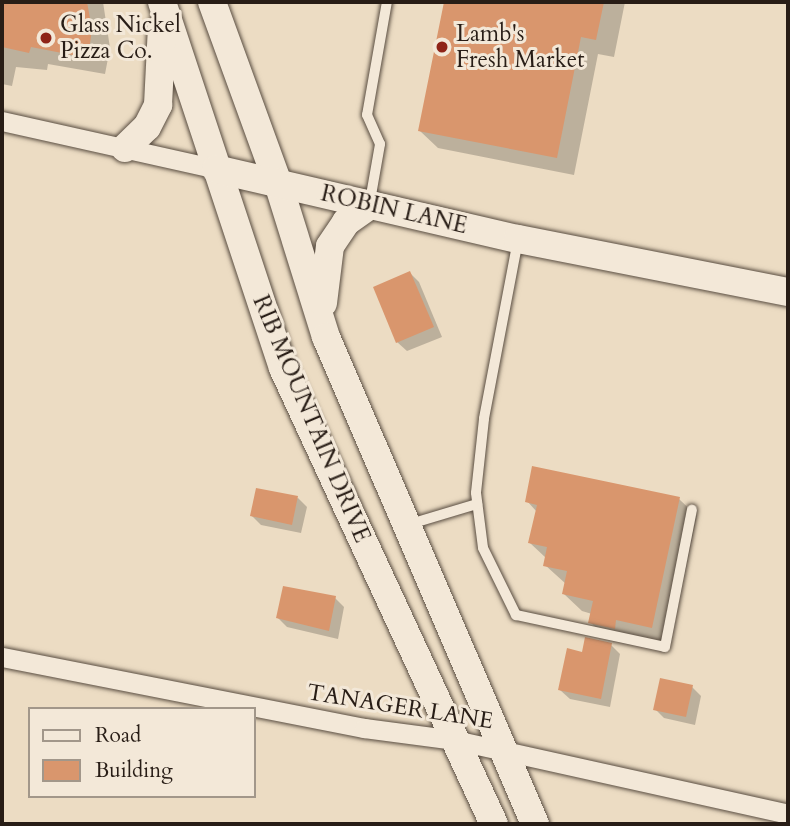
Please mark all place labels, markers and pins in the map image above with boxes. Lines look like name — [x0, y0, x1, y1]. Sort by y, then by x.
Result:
place label: Glass Nickel Pizza Co. — [60, 11, 181, 65]
place label: Lamb's Fresh Market — [456, 20, 584, 74]
marker: Glass Nickel Pizza Co. — [38, 30, 54, 46]
marker: Lamb's Fresh Market — [434, 39, 450, 55]

